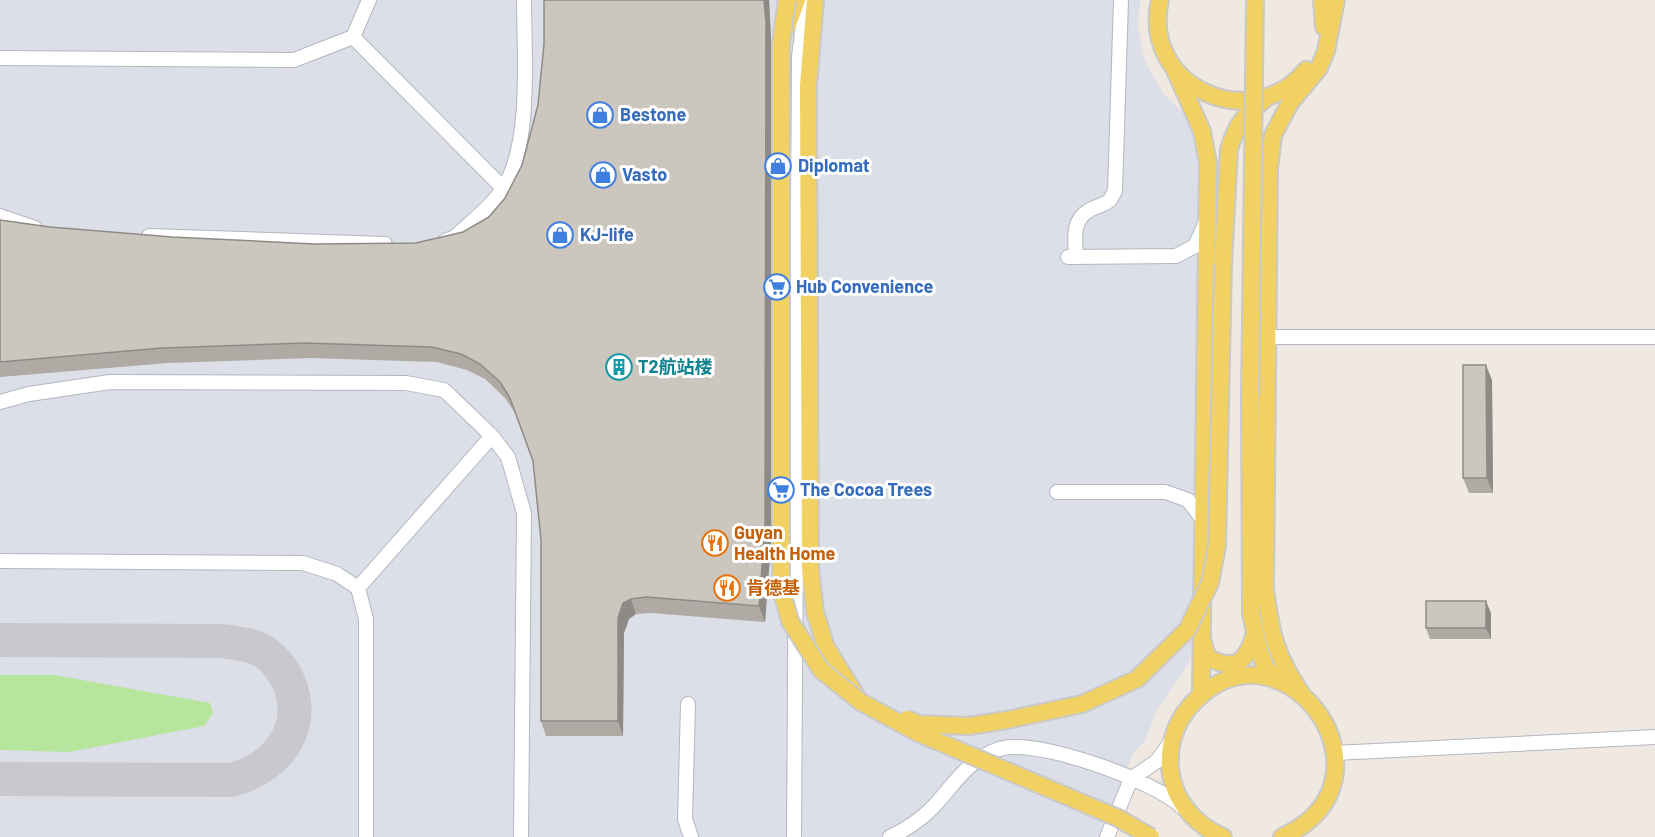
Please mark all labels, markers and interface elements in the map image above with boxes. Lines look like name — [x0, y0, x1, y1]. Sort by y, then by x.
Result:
shop icon: Bestone — [585, 100, 615, 130]
place label: Bestone — [620, 103, 686, 125]
shop icon: Diplomat — [763, 151, 793, 181]
place label: Diplomat — [798, 154, 870, 176]
shop icon: Vasto — [588, 160, 618, 190]
place label: Vasto — [622, 163, 667, 185]
shop icon: KJ-life — [545, 220, 575, 250]
place label: KJ-life — [580, 223, 634, 245]
supermarket icon: Hub Convenience — [762, 272, 792, 302]
place label: Hub Convenience — [796, 275, 934, 297]
building icon: T2航站楼 — [604, 352, 634, 382]
place label: T2航站楼 — [638, 355, 713, 377]
supermarket icon: The Cocoa Trees — [766, 475, 796, 505]
place label: The Cocoa Trees — [800, 478, 932, 500]
place label: Guyan Health Home — [734, 521, 836, 564]
restaurant icon: Guyan Health Home — [700, 528, 730, 558]
restaurant icon: 肯德基 — [712, 573, 742, 603]
place label: 肯德基 — [746, 576, 800, 598]

